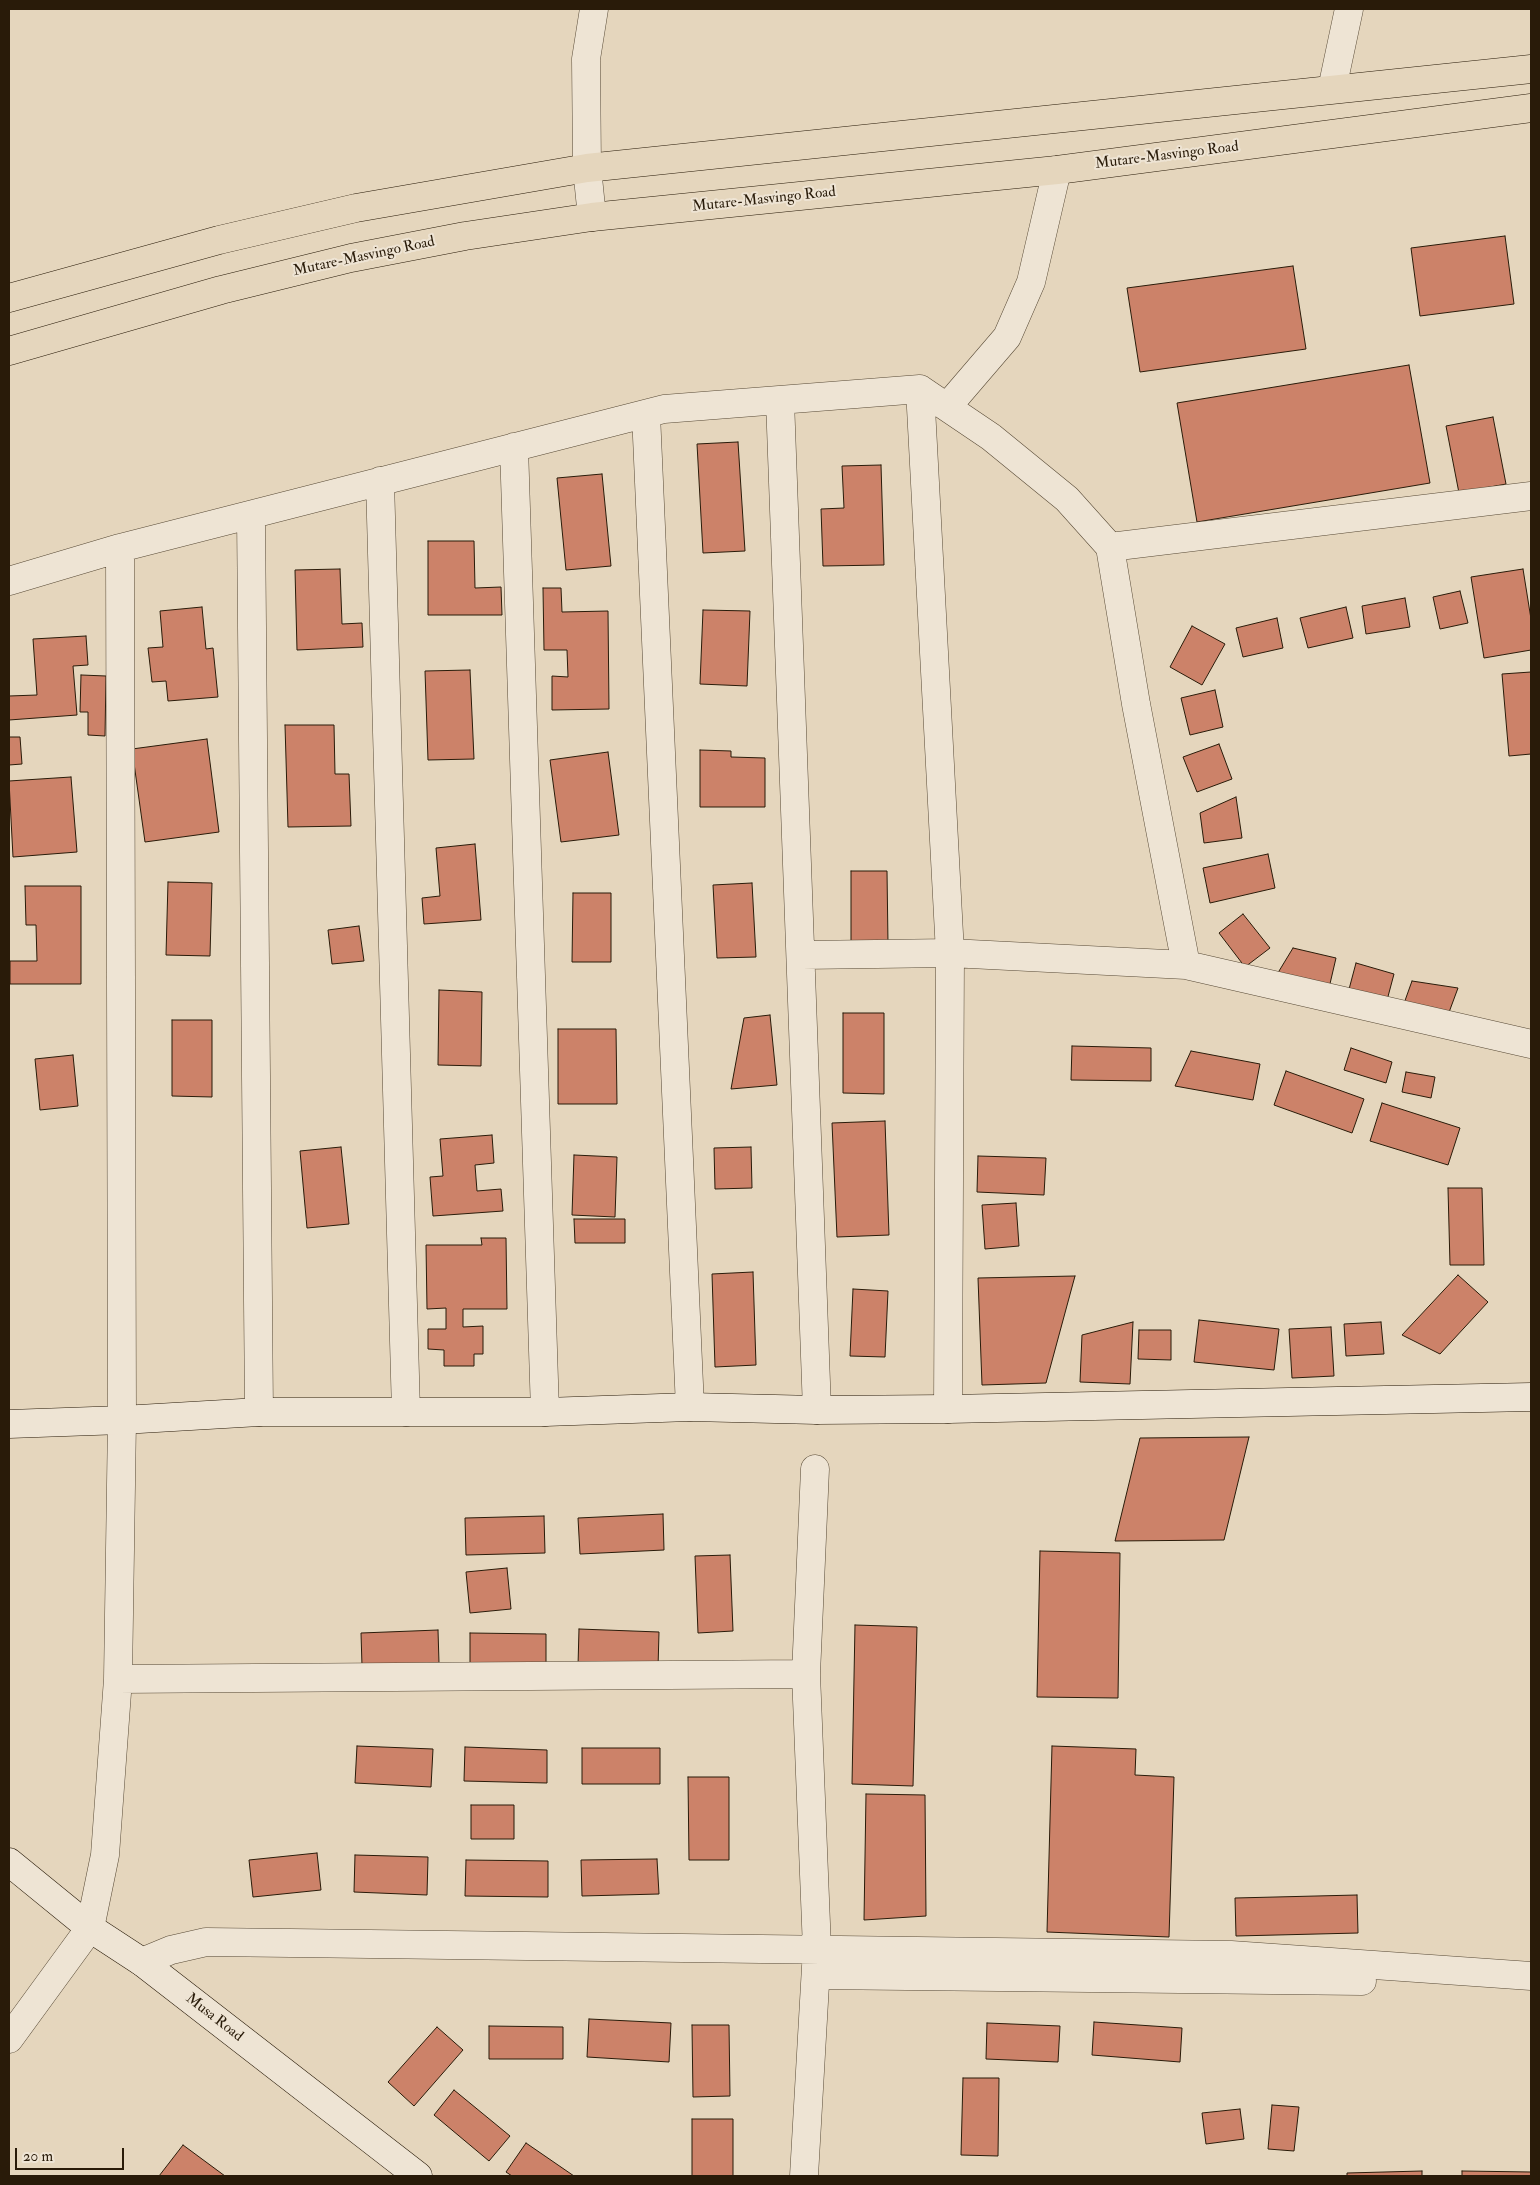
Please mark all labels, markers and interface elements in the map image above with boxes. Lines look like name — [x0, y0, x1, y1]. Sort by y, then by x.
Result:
street label: Mutare-Masvingo Road — [1094, 138, 1240, 174]
street label: Mutare-Masvingo Road — [691, 184, 837, 216]
street label: Mutare-Masvingo Road — [292, 233, 436, 281]
street label: Musa Road — [182, 1990, 246, 2046]
scale bar — [18, 2138, 126, 2170]
text: 20 m — [23, 2147, 53, 2166]

